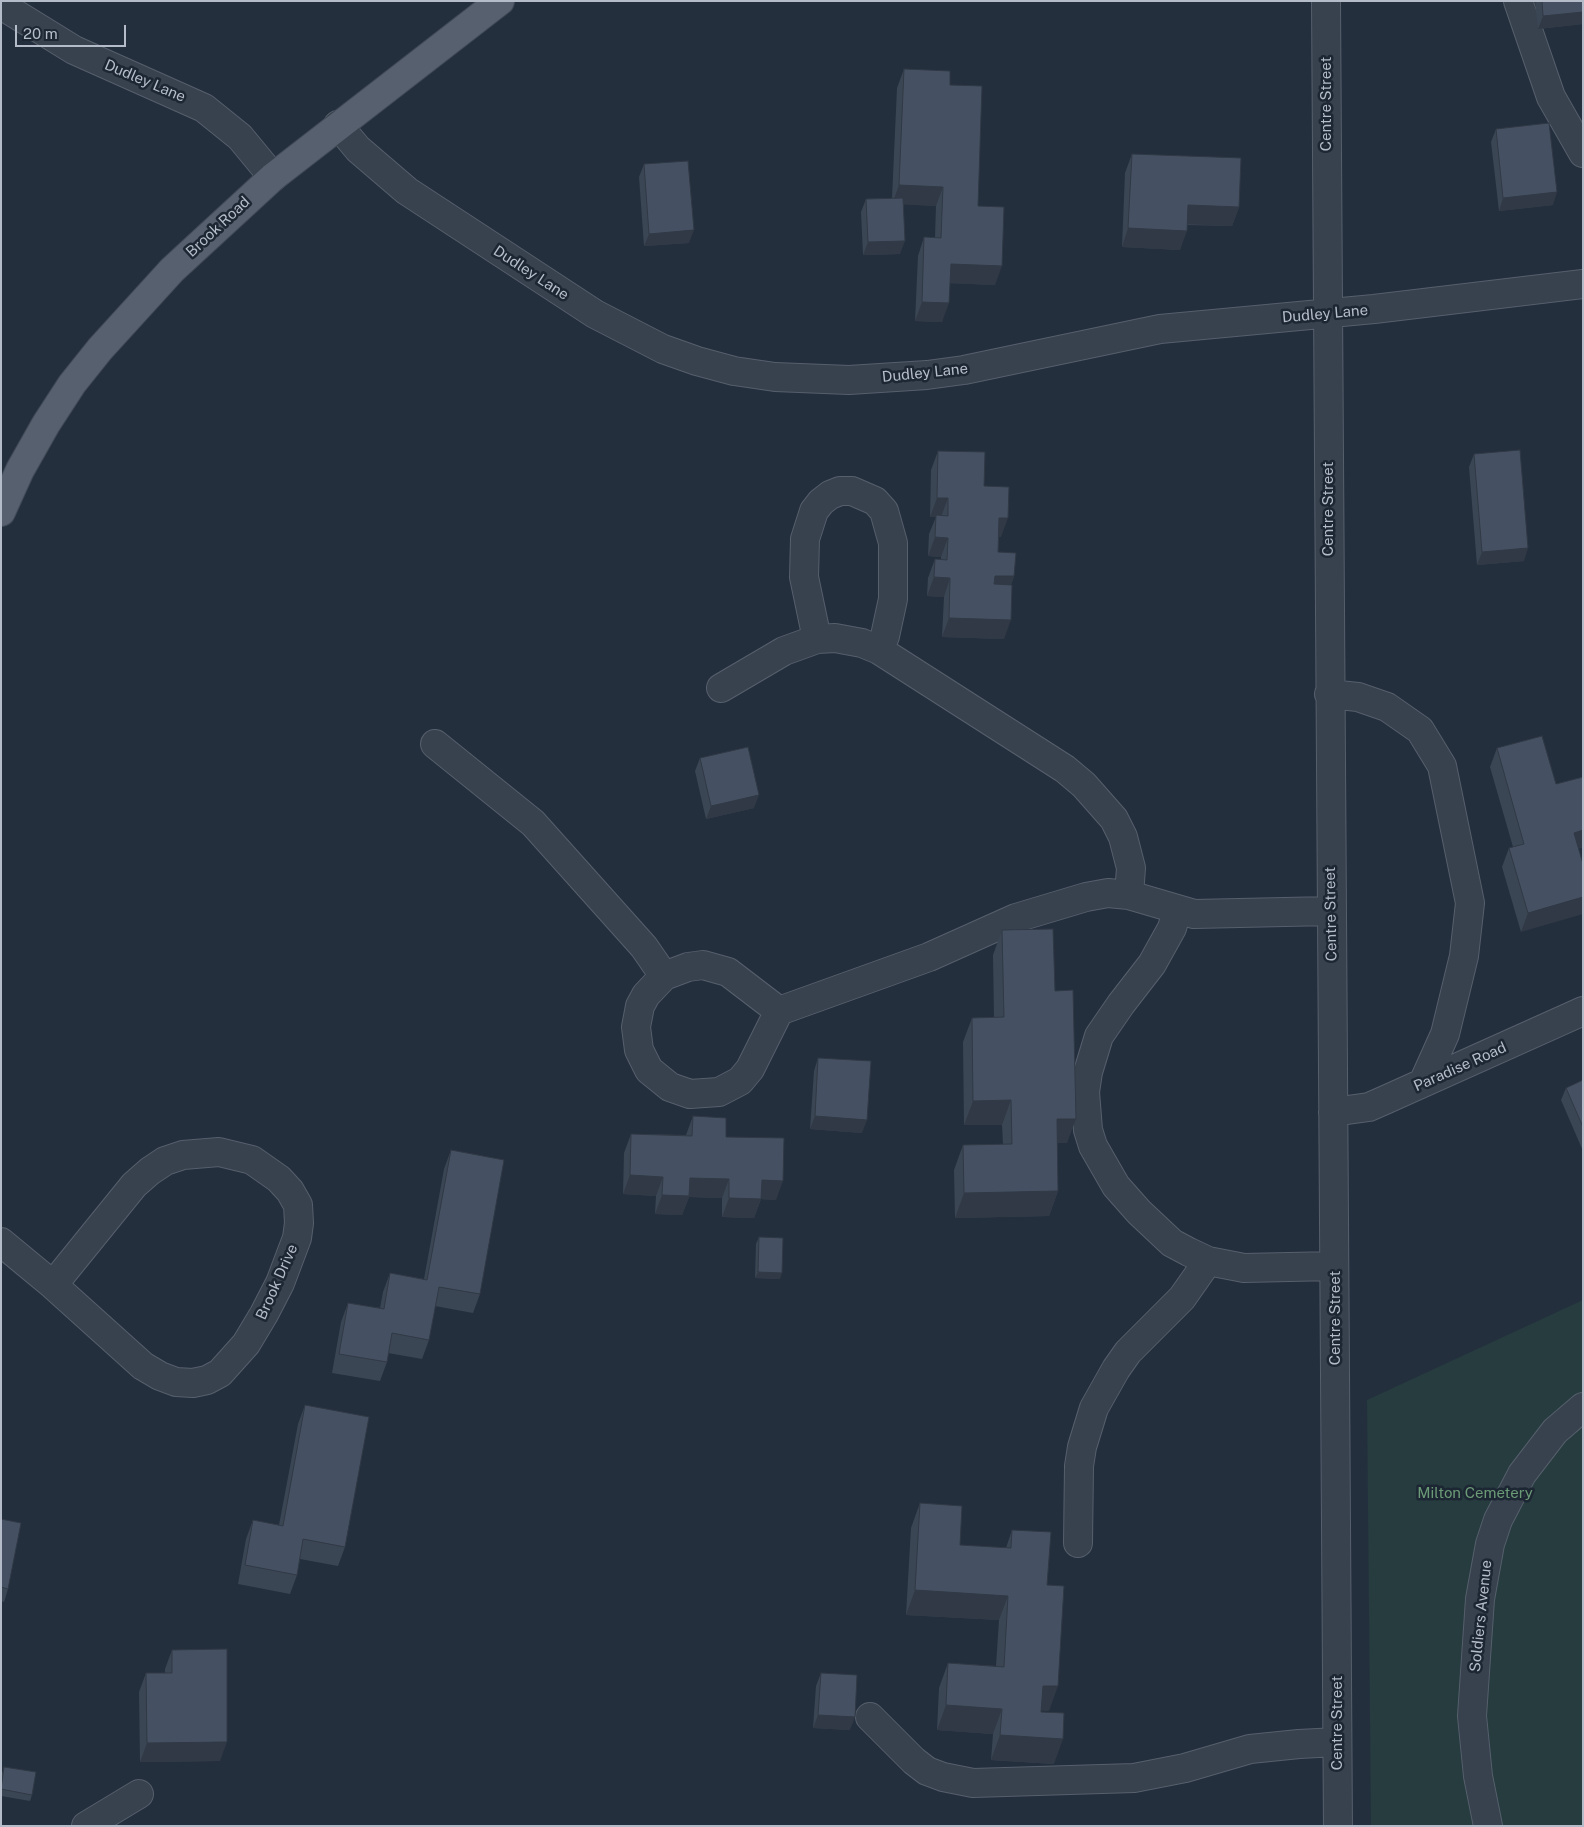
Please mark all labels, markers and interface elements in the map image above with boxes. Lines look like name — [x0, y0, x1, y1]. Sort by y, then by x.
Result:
scale bar — [18, 15, 129, 47]
text: 20 m — [23, 25, 58, 42]
street label: Dudley Lane — [102, 56, 188, 106]
street label: Centre Street — [1317, 57, 1335, 151]
street label: Brook Road — [182, 193, 254, 261]
street label: Dudley Lane — [490, 242, 572, 304]
street label: Dudley Lane — [1281, 301, 1369, 327]
street label: Dudley Lane — [881, 360, 969, 386]
street label: Centre Street — [1319, 462, 1337, 556]
street label: Centre Street — [1321, 867, 1341, 961]
street label: Paradise Road — [1411, 1039, 1509, 1095]
street label: Brook Drive — [252, 1241, 302, 1323]
street label: Centre Street — [1326, 1271, 1344, 1365]
park label: Milton Cemetery — [1417, 1484, 1533, 1502]
street label: Soldiers Avenue — [1466, 1559, 1496, 1673]
street label: Centre Street — [1328, 1676, 1346, 1770]

